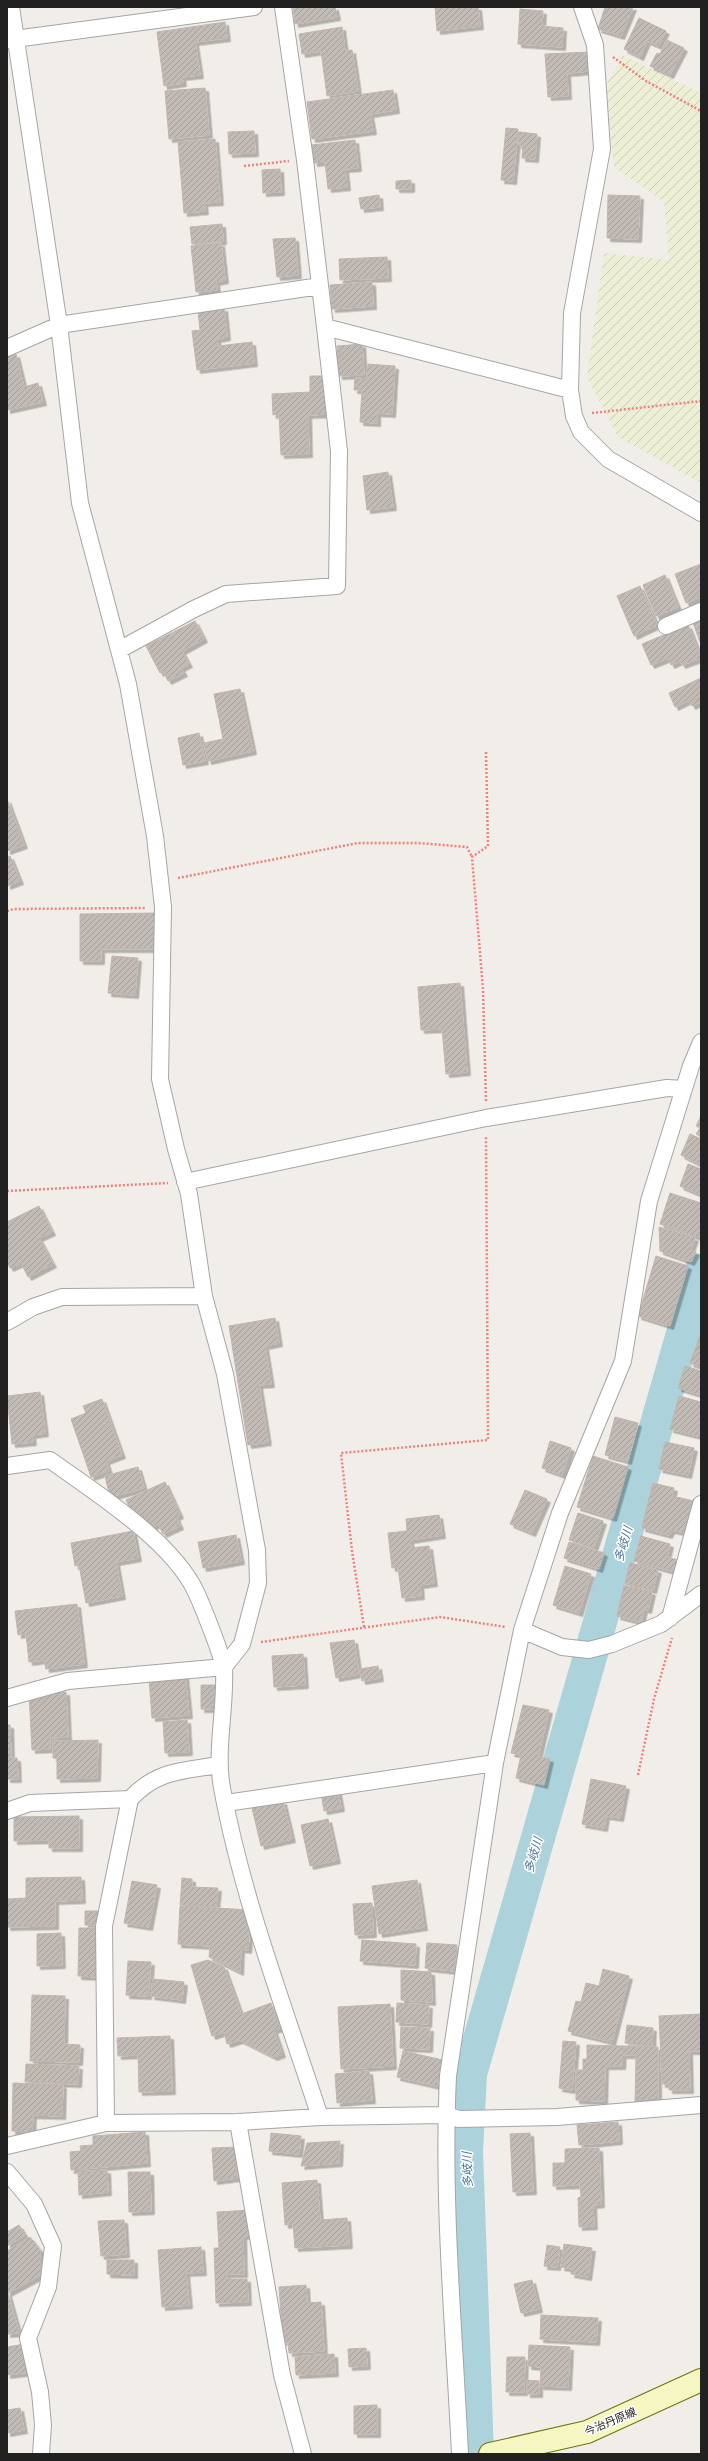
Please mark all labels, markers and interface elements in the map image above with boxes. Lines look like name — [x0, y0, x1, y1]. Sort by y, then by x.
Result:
water label: 多岐川 — [611, 1523, 636, 1563]
water label: 多岐川 — [521, 1834, 546, 1874]
water label: 多岐川 — [459, 2150, 475, 2188]
street label: 今治丹原線 — [582, 2404, 638, 2438]

